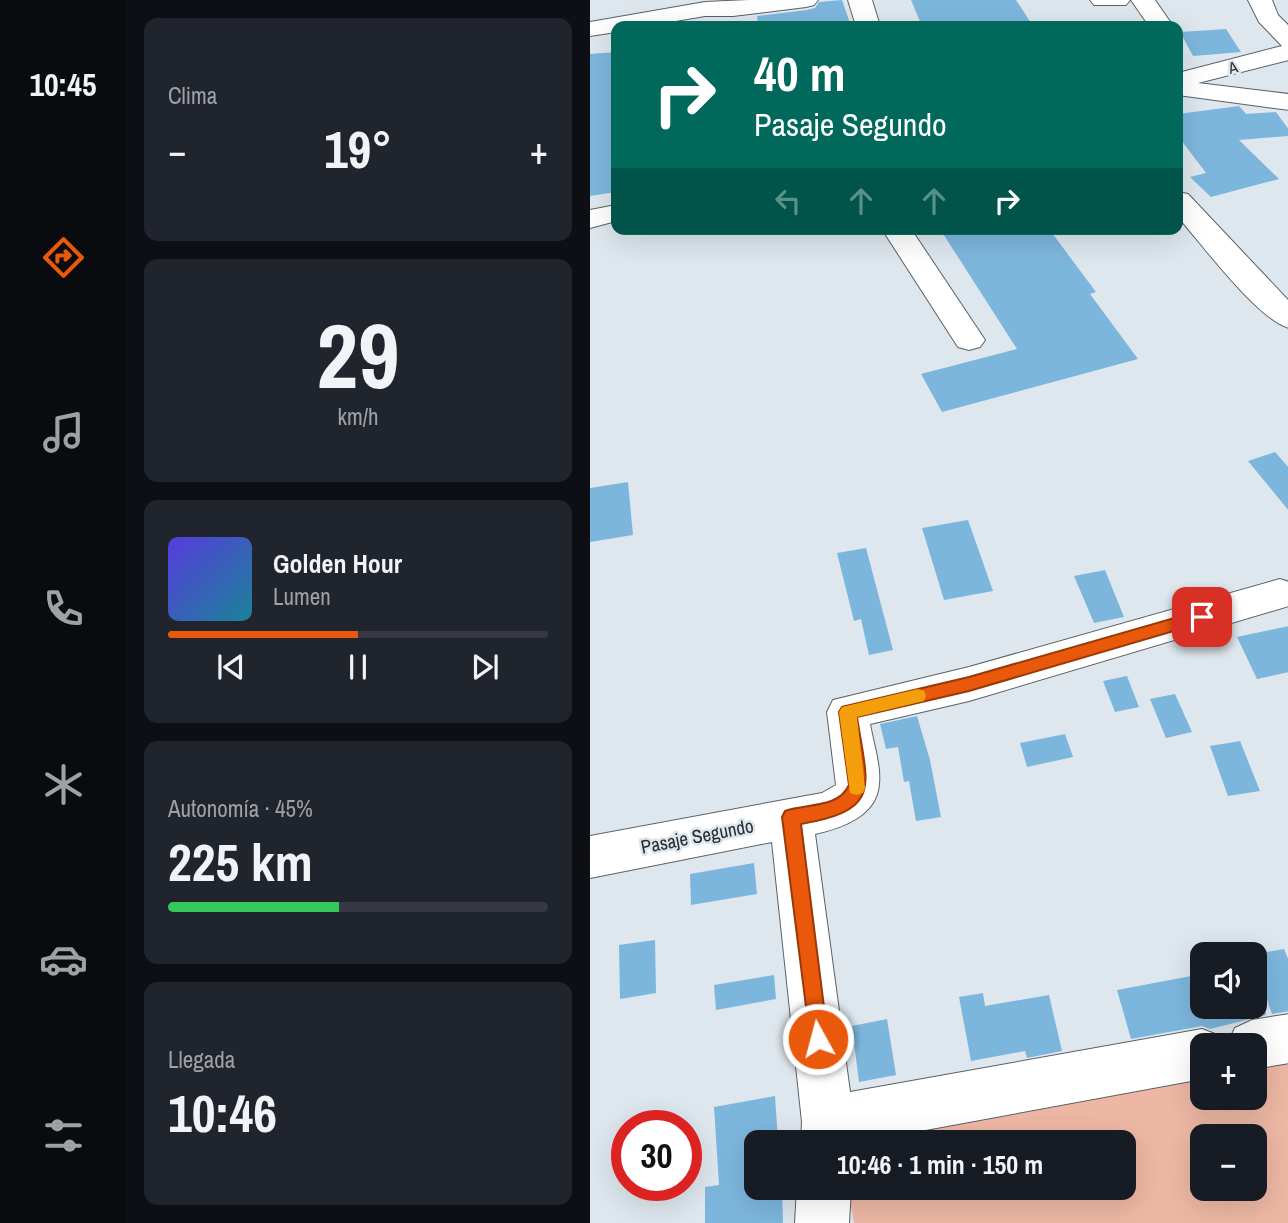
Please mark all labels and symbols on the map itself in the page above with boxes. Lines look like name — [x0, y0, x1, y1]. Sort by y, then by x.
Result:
street label: A — [1225, 55, 1240, 79]
pin — [1172, 587, 1232, 647]
street label: Pasaje Segundo — [638, 812, 756, 860]
position arrow — [781, 1002, 855, 1076]
speed limit sign: 30 — [611, 1110, 702, 1201]

